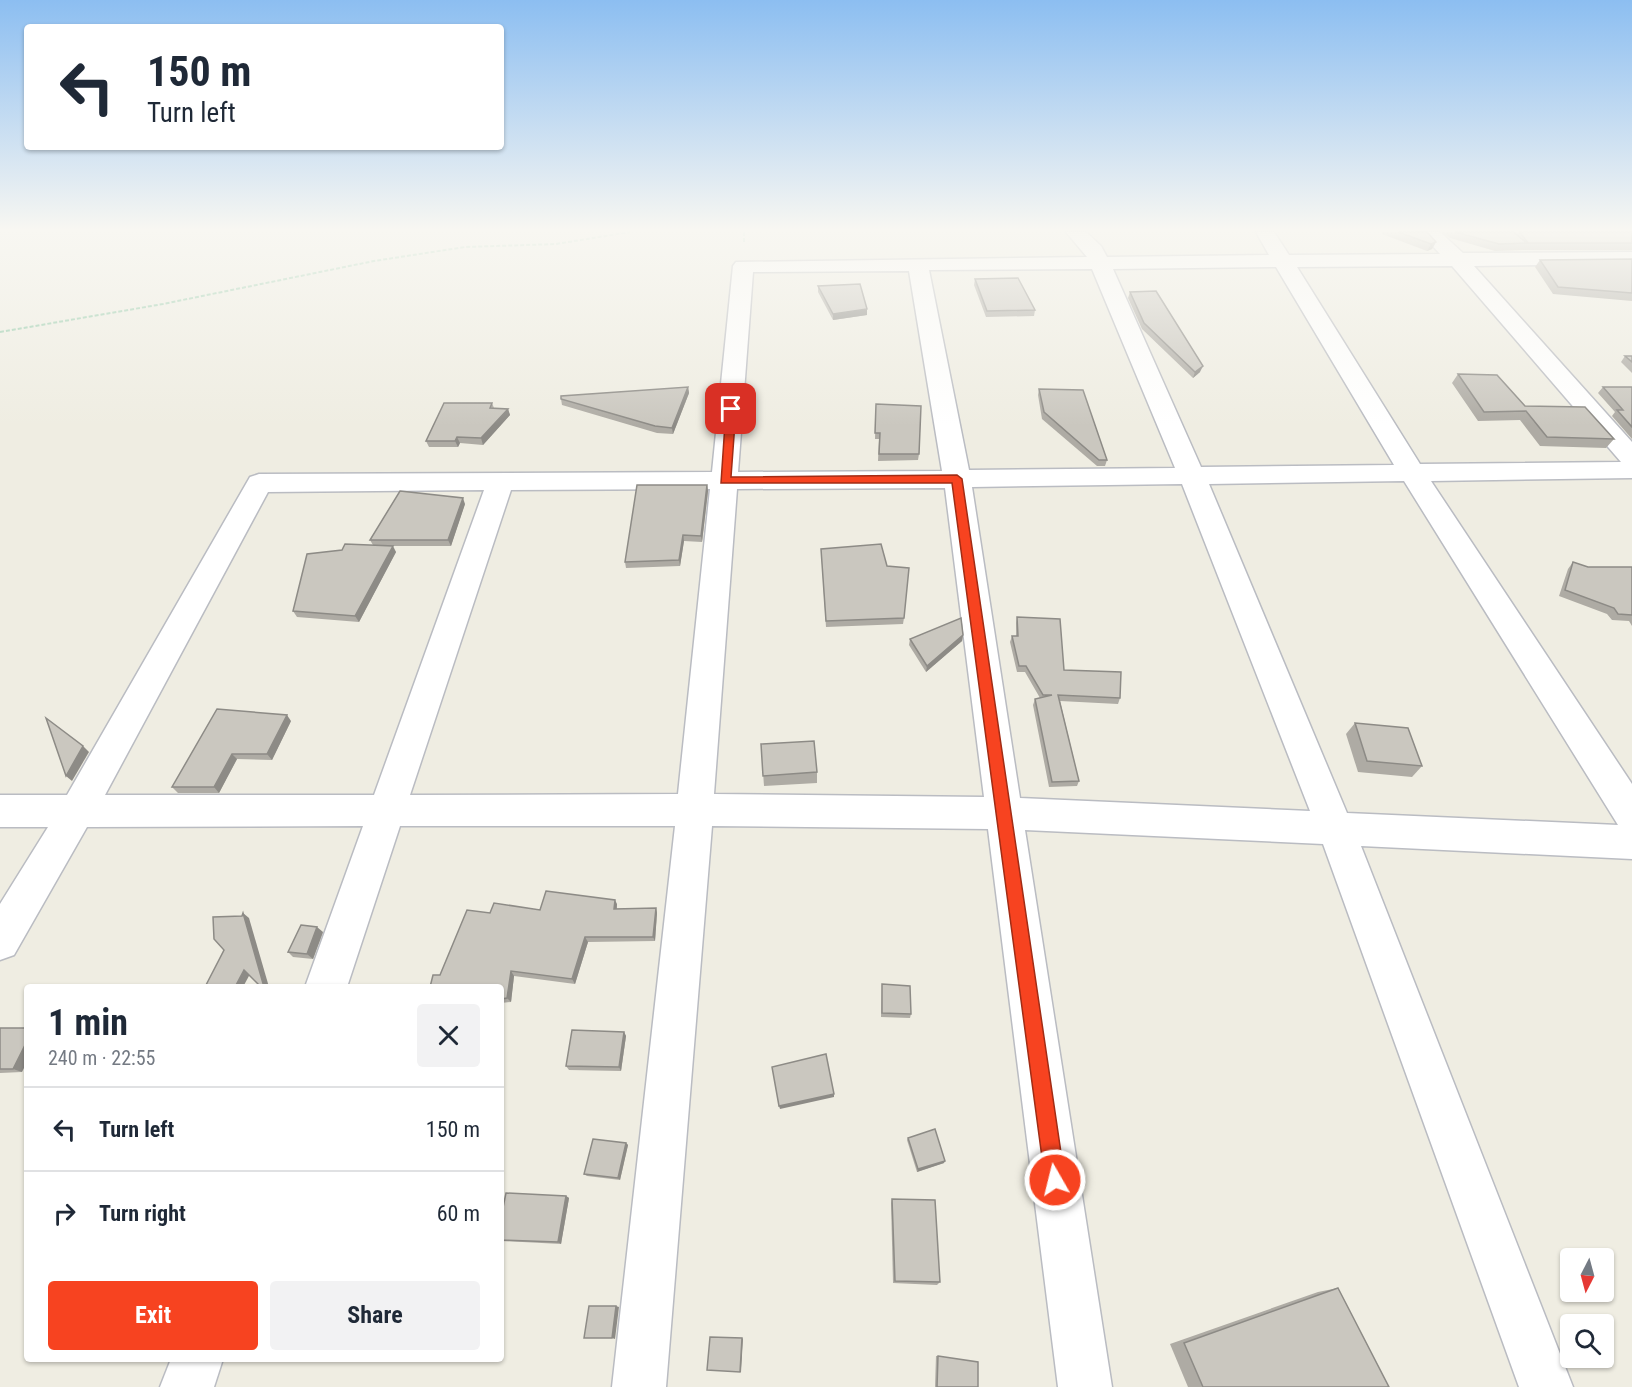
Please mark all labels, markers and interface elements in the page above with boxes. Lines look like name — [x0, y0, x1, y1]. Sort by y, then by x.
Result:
text: 150 m — [147, 47, 252, 96]
icon: left — [48, 48, 126, 126]
text: Turn left — [147, 97, 236, 129]
pin — [705, 383, 756, 434]
icon: arrive — [714, 392, 747, 425]
text: 1 min — [48, 1002, 128, 1044]
button: close — [417, 1004, 480, 1067]
text: 240 m · 22:55 — [48, 1046, 155, 1070]
icon: left — [48, 1113, 81, 1146]
text: Turn left — [99, 1117, 174, 1142]
text: 150 m — [426, 1117, 480, 1142]
position arrow — [1023, 1148, 1087, 1212]
icon: right — [48, 1197, 81, 1230]
text: Turn right — [99, 1201, 186, 1226]
text: 60 m — [437, 1201, 480, 1226]
north arrow — [1560, 1248, 1614, 1302]
map controls — [1560, 1248, 1614, 1368]
button: Exit — [48, 1281, 258, 1350]
button: Share — [270, 1281, 480, 1350]
button: search — [1560, 1314, 1614, 1368]

